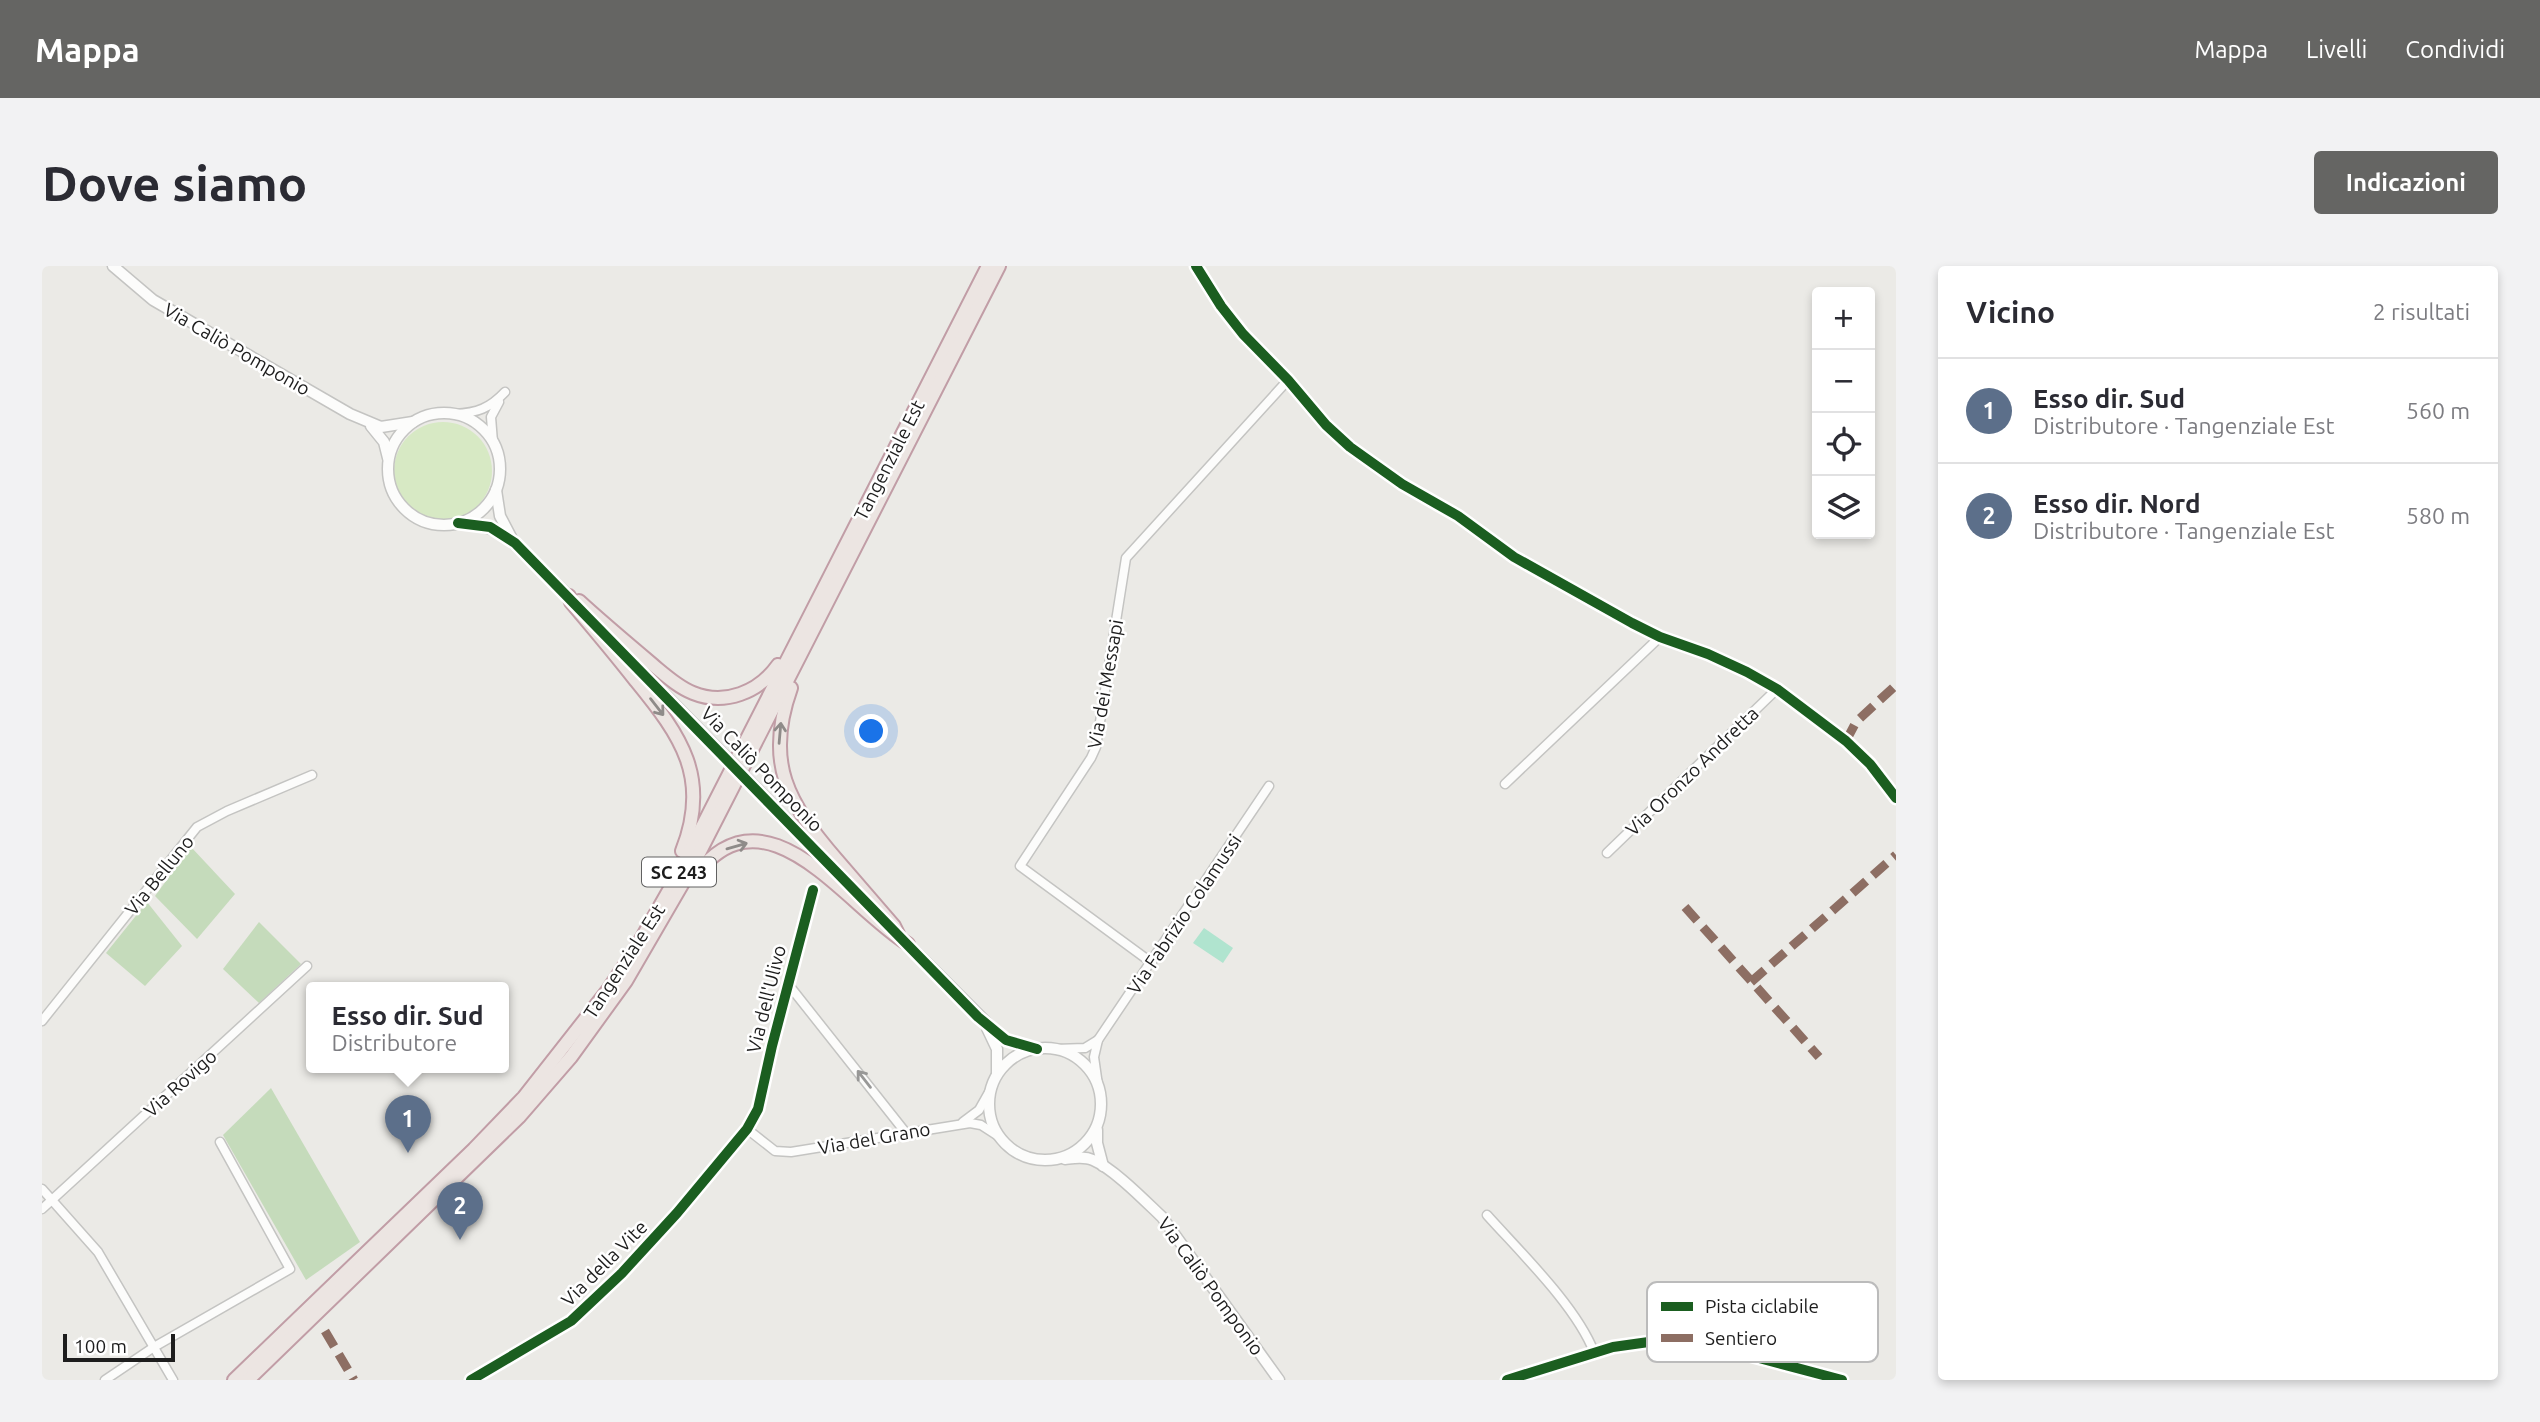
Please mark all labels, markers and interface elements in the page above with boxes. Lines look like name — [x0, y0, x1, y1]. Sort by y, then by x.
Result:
text: Mappa — [35, 31, 140, 68]
text: Mappa — [2194, 36, 2268, 63]
text: Livelli — [2306, 36, 2367, 63]
text: Condividi — [2405, 36, 2505, 63]
button: Indicazioni — [2314, 151, 2498, 214]
text: Dove siamo — [42, 155, 307, 210]
map controls — [1812, 287, 1875, 539]
button: + — [1812, 287, 1875, 350]
text: Vicino — [1966, 295, 2055, 329]
street label: Via Caliò Pomponio — [160, 298, 314, 400]
text: 2 risultati — [2373, 299, 2470, 324]
button: − — [1812, 350, 1875, 413]
text: Esso dir. Sud — [2033, 384, 2185, 413]
street label: Tangenziale Est — [849, 396, 929, 524]
text: 1 — [1983, 398, 1995, 423]
text: 560 m — [2406, 398, 2470, 423]
button: locate — [1812, 413, 1875, 476]
text: Distributore · Tangenziale Est — [2033, 413, 2335, 438]
button: layers — [1812, 476, 1875, 539]
text: Esso dir. Nord — [2033, 489, 2201, 518]
text: 2 — [1983, 503, 1995, 528]
text: 580 m — [2406, 503, 2470, 528]
text: Distributore · Tangenziale Est — [2033, 518, 2335, 543]
street label: Via dei Messapi — [1083, 618, 1127, 750]
one-way arrow — [649, 697, 664, 715]
street label: Via Caliò Pomponio — [697, 702, 827, 836]
street label: Via Oronzo Andretta — [1621, 702, 1763, 840]
your location — [854, 714, 888, 748]
one-way arrow — [774, 722, 787, 745]
street label: Via Belluno — [120, 830, 198, 920]
street label: Via Fabrizio Colamussi — [1122, 830, 1246, 998]
one-way arrow — [726, 839, 748, 852]
road number: SC 243 — [642, 858, 716, 886]
street label: Tangenziale Est — [579, 899, 669, 1022]
street label: Via dell'Ulivo — [742, 943, 790, 1055]
popup — [306, 982, 509, 1073]
text: Esso dir. Sud — [332, 1001, 483, 1030]
text: Distributore — [332, 1030, 457, 1055]
street label: Via Rovigo — [139, 1045, 221, 1121]
one-way arrow — [856, 1071, 871, 1089]
pin: 1 — [385, 1095, 431, 1153]
street label: Via del Grano — [816, 1117, 932, 1159]
pin: 2 — [437, 1182, 483, 1240]
street label: Via Caliò Pomponio — [1153, 1213, 1269, 1359]
street label: Via della Vite — [557, 1216, 651, 1310]
legend — [1647, 1282, 1878, 1362]
text: Pista ciclabile — [1705, 1295, 1819, 1317]
text: Sentiero — [1705, 1327, 1777, 1349]
scale bar — [63, 1331, 175, 1363]
text: 100 m — [74, 1335, 127, 1357]

